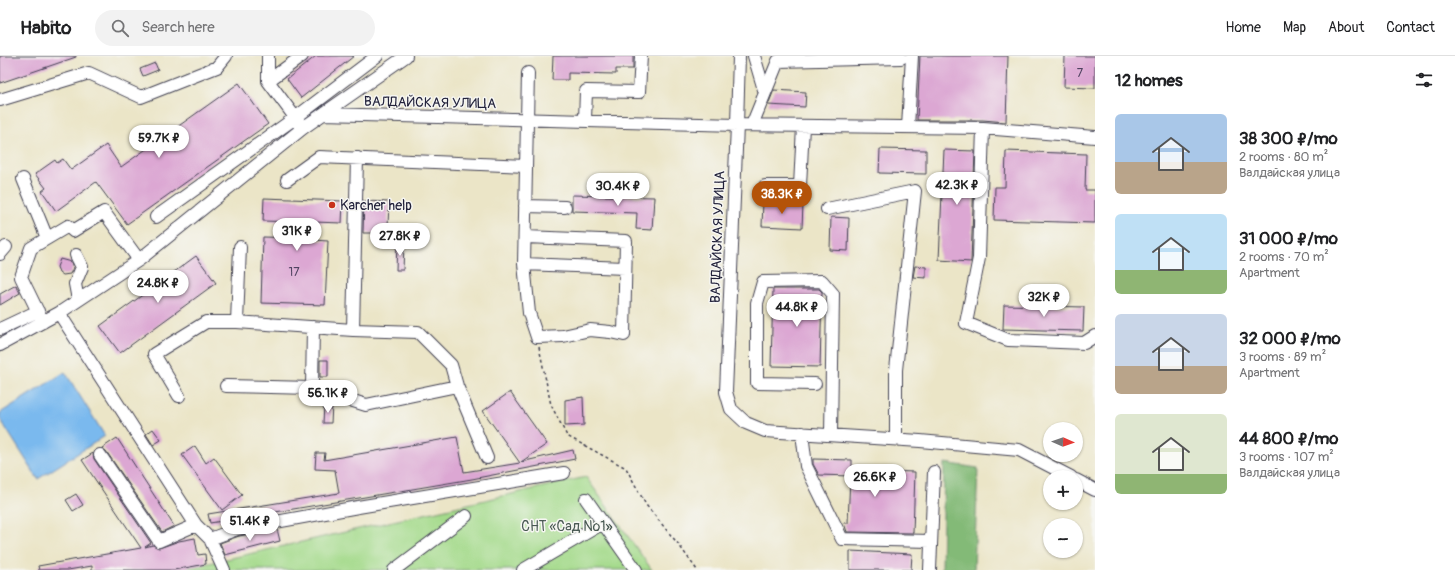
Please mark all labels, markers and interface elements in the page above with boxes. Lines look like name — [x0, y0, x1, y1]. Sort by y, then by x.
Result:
search box — [95, 10, 375, 46]
text: Habito — [20, 16, 71, 40]
icon: search — [109, 17, 131, 39]
text: Search here — [141, 18, 215, 37]
text: Home — [1226, 19, 1261, 36]
text: Map — [1283, 19, 1306, 36]
text: About — [1328, 19, 1364, 36]
text: Contact — [1386, 19, 1435, 36]
house number: 7 — [1077, 66, 1084, 81]
icon: filters — [1413, 69, 1435, 91]
text: 12 homes — [1115, 70, 1183, 91]
street label: ВАЛДАЙСКАЯ УЛИЦА — [364, 93, 496, 112]
pin: 59.7K ₽ — [122, 125, 196, 159]
text: 38 300 ₽/mo — [1239, 128, 1338, 149]
text: 59.7K ₽ — [138, 130, 180, 146]
icon: home — [1147, 130, 1195, 178]
text: 2 rooms · 80 m² — [1239, 149, 1328, 165]
text: Валдайская улица — [1239, 165, 1340, 181]
street label: ВАЛДАЙСКАЯ УЛИЦА — [707, 171, 728, 304]
pin: 42.3K ₽ — [920, 172, 994, 206]
pin: 30.4K ₽ — [581, 173, 655, 207]
text: 42.3K ₽ — [935, 177, 979, 193]
text: 30.4K ₽ — [596, 178, 640, 194]
pin: 38.3K ₽ — [745, 181, 819, 215]
text: 38.3K ₽ — [761, 186, 803, 202]
place label: Karcher help — [340, 197, 412, 214]
marker: Karcher help — [327, 200, 337, 210]
pin: 31K ₽ — [269, 218, 325, 252]
text: 31K ₽ — [282, 223, 312, 239]
pin: 27.8K ₽ — [363, 223, 437, 257]
text: 27.8K ₽ — [379, 228, 421, 244]
text: 31 000 ₽/mo — [1239, 228, 1338, 249]
icon: home — [1147, 230, 1195, 278]
text: 2 rooms · 70 m² — [1239, 249, 1329, 265]
house number: 17 — [288, 265, 300, 280]
text: Apartment — [1239, 265, 1300, 281]
pin: 24.8K ₽ — [121, 270, 195, 304]
text: 24.8K ₽ — [137, 275, 179, 291]
pin: 32K ₽ — [1016, 284, 1072, 318]
text: 32K ₽ — [1028, 289, 1060, 305]
pin: 44.8K ₽ — [760, 294, 834, 328]
text: 44.8K ₽ — [776, 299, 818, 315]
text: 32 000 ₽/mo — [1239, 328, 1341, 349]
icon: home — [1147, 330, 1195, 378]
text: 3 rooms · 89 m² — [1239, 349, 1326, 365]
text: Apartment — [1239, 365, 1300, 381]
pin: 56.1K ₽ — [291, 380, 365, 414]
text: 56.1K ₽ — [307, 385, 349, 401]
north arrow — [1043, 422, 1083, 462]
map controls — [1043, 422, 1083, 558]
text: 44 800 ₽/mo — [1239, 428, 1338, 449]
icon: home — [1147, 430, 1195, 478]
text: 3 rooms · 107 m² — [1239, 449, 1334, 465]
pin: 26.6K ₽ — [838, 464, 912, 498]
text: Валдайская улица — [1239, 465, 1340, 481]
text: 26.6K ₽ — [853, 469, 897, 485]
button: + — [1043, 470, 1083, 510]
pin: 51.4K ₽ — [213, 508, 287, 542]
text: 51.4K ₽ — [230, 513, 270, 529]
park label: СНТ «Сад №1» — [521, 518, 613, 535]
button: − — [1043, 518, 1083, 558]

